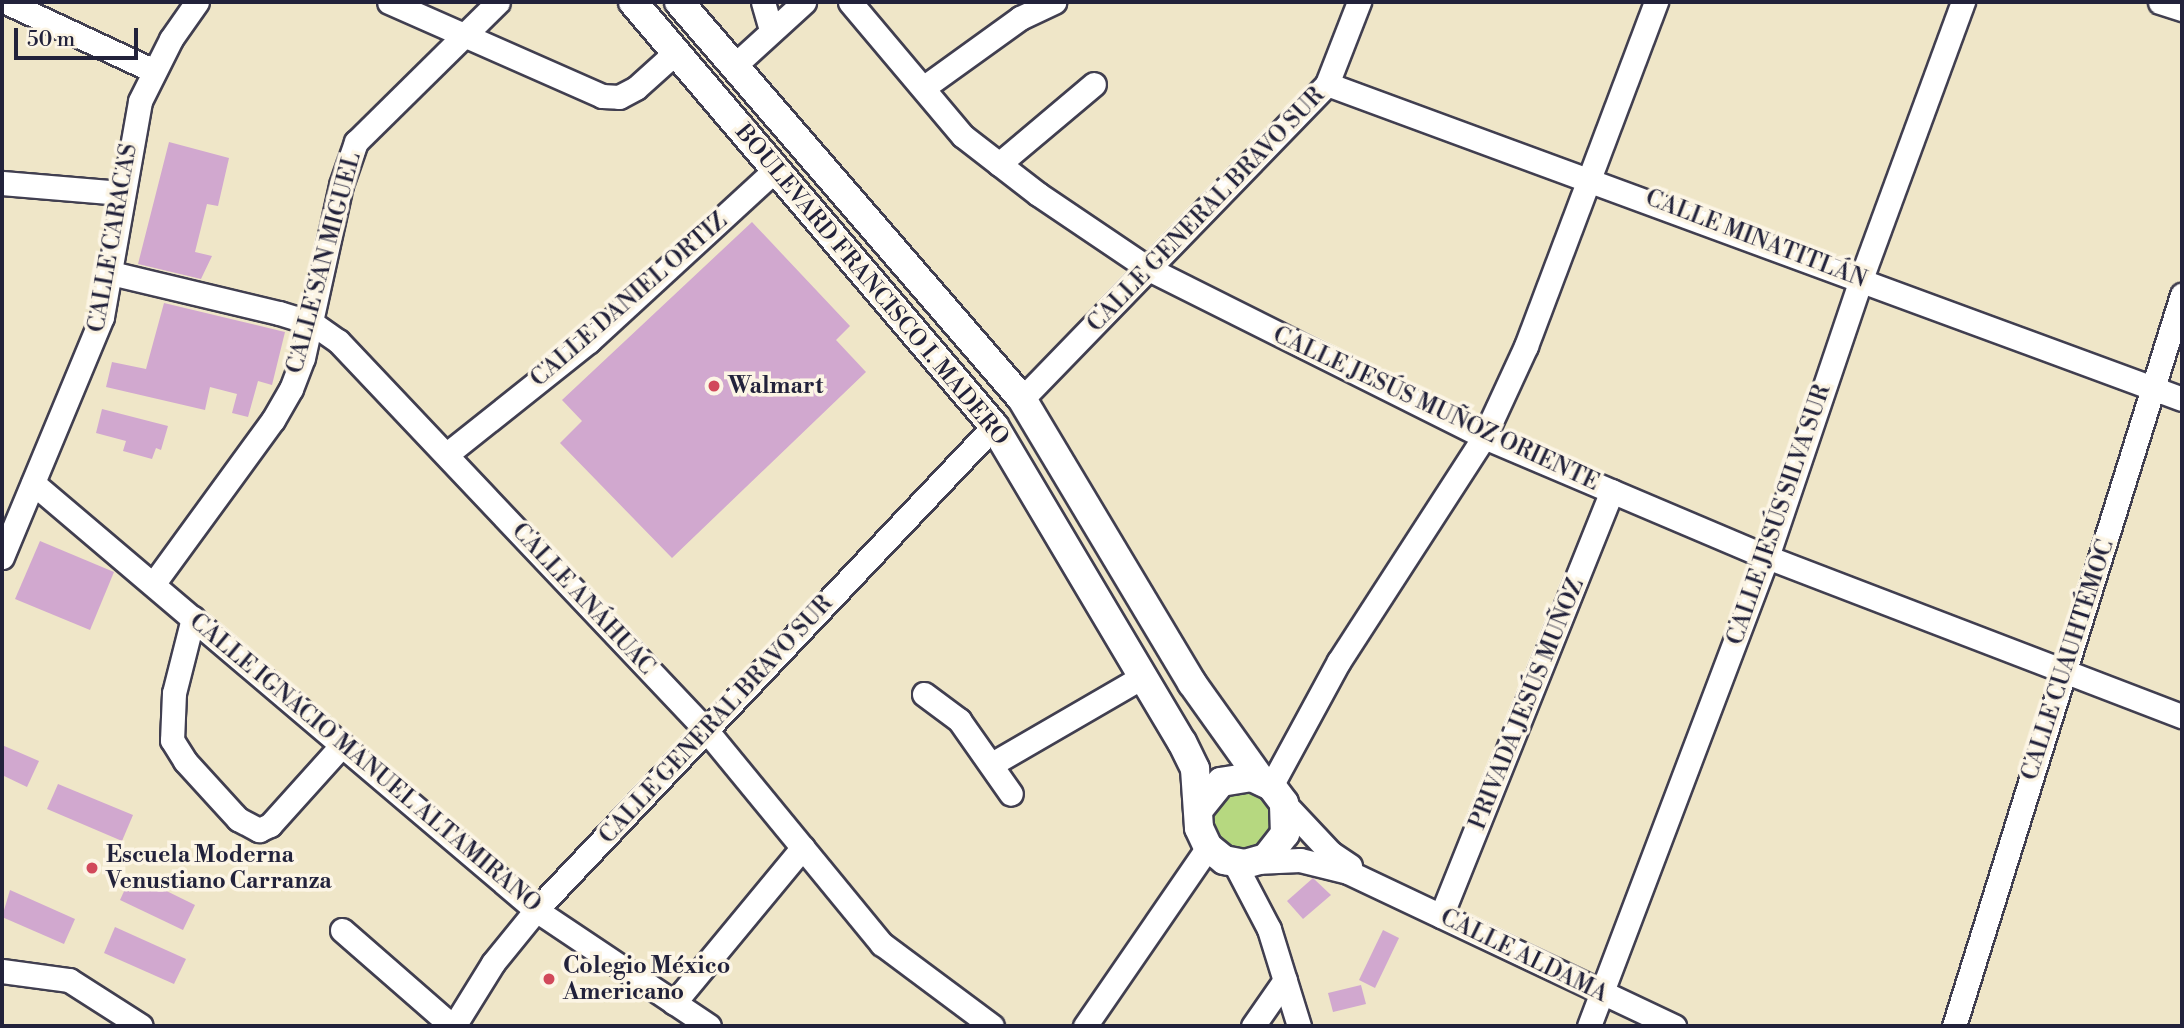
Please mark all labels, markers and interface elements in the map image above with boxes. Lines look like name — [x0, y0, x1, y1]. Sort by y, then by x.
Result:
scale bar — [18, 14, 142, 58]
text: 50 m — [27, 27, 75, 53]
street label: CALLE GENERAL BRAVO SUR — [1082, 82, 1330, 338]
street label: BOULEVARD FRANCISCO I. MADERO — [729, 119, 1015, 451]
street label: CALLE CARACAS — [83, 142, 143, 334]
street label: CALLE SAN MIGUEL — [281, 149, 367, 377]
street label: CALLE MINATITLÁN — [1642, 184, 1870, 294]
street label: CALLE DANIEL ORTIZ — [525, 207, 733, 393]
street label: CALLE JESÚS MUÑOZ ORIENTE — [1269, 321, 1603, 497]
place label: Walmart — [728, 372, 823, 400]
marker: Walmart — [706, 378, 722, 394]
street label: CALLE JESÚS SILVA SUR — [1722, 381, 1836, 649]
street label: CALLE ANÁHUAC — [506, 518, 660, 680]
street label: CALLE CUAUHTÉMOC — [2016, 536, 2120, 784]
street label: PRIVADA JESÚS MUÑOZ — [1464, 575, 1590, 833]
street label: CALLE GENERAL BRAVO SUR — [594, 590, 838, 850]
street label: CALLE IGNACIO MANUEL ALTAMIRANO — [184, 608, 546, 918]
place label: Escuela Moderna Venustiano Carranza — [106, 841, 332, 895]
marker: Escuela Moderna Venustiano Carranza — [84, 860, 100, 876]
street label: CALLE ALDAMA — [1436, 904, 1612, 1008]
place label: Colegio México Americano — [563, 952, 730, 1006]
marker: Colegio México Americano — [541, 971, 557, 987]

